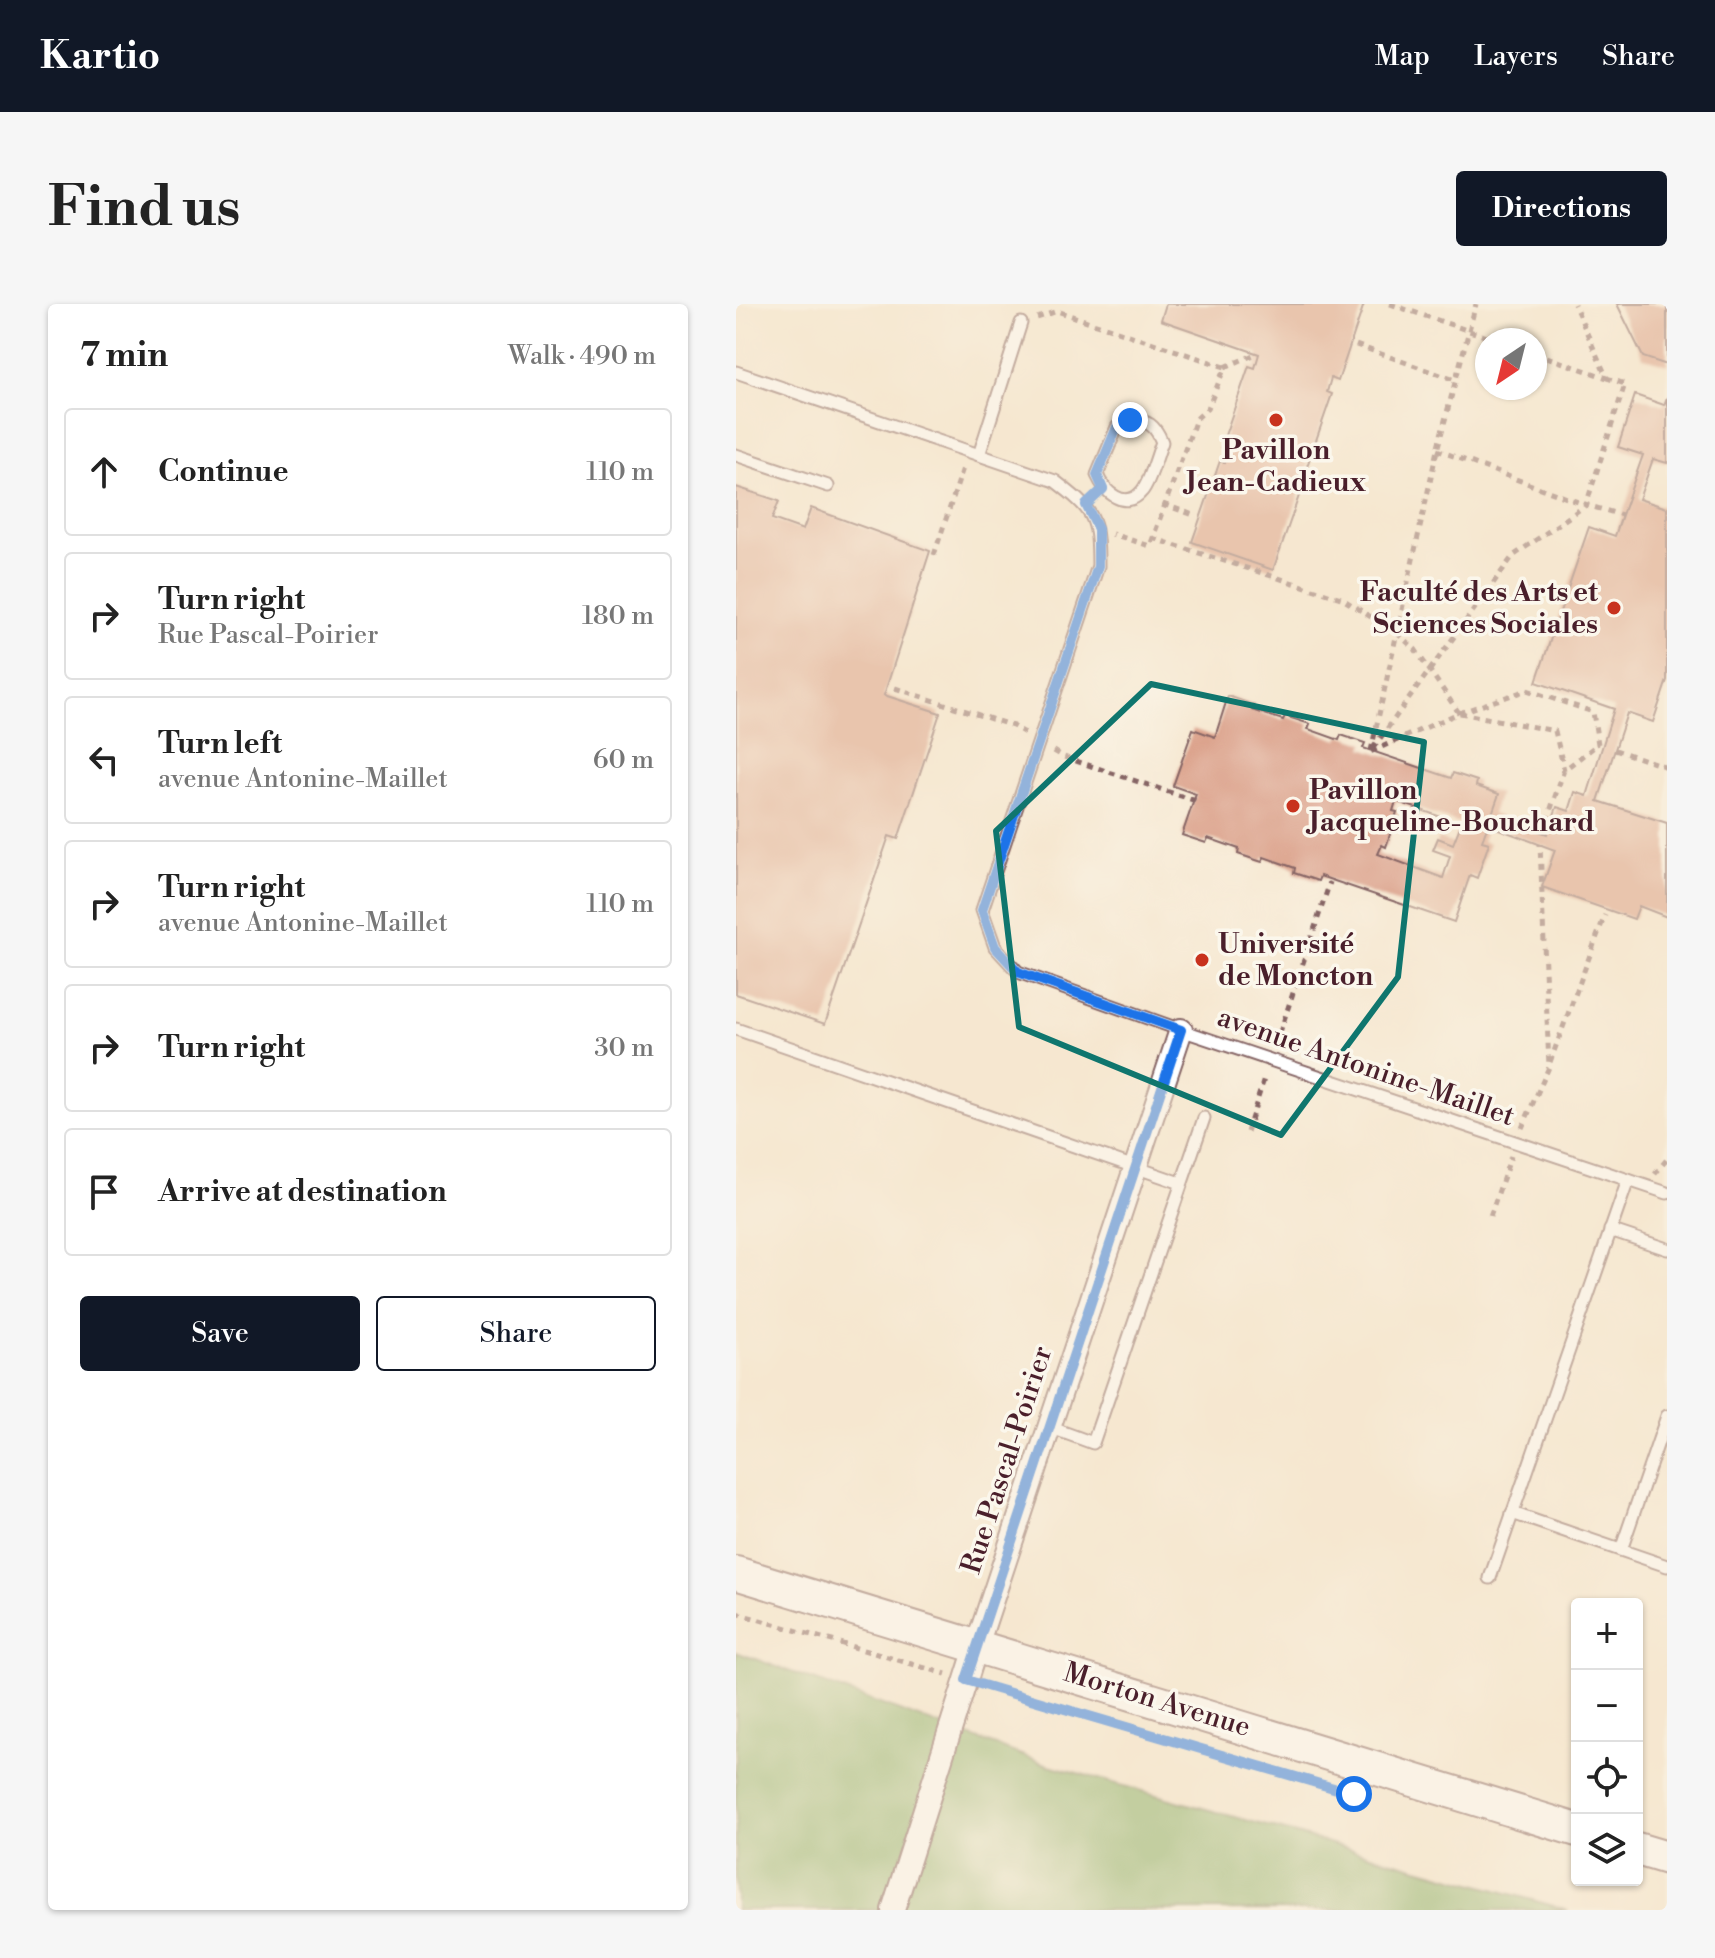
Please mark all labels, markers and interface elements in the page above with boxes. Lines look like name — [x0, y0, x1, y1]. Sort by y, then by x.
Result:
text: Kartio — [40, 33, 160, 80]
text: Map — [1375, 39, 1430, 74]
text: Layers — [1474, 39, 1558, 74]
text: Share — [1602, 39, 1675, 74]
button: Directions — [1456, 171, 1667, 246]
text: Find us — [48, 173, 241, 243]
north arrow — [1475, 328, 1547, 400]
text: 7 min — [80, 335, 168, 377]
text: Walk · 490 m — [508, 340, 656, 372]
route end — [1112, 402, 1148, 438]
marker: Pavillon Jean-Cadieux — [1267, 411, 1285, 429]
place label: Pavillon Jean-Cadieux — [1182, 433, 1367, 500]
icon: ahead — [82, 450, 126, 494]
text: Continue — [158, 453, 289, 491]
text: 110 m — [586, 456, 654, 488]
place label: Faculté des Arts et Sciences Sociales — [1360, 575, 1599, 642]
text: Turn right — [158, 581, 305, 619]
icon: right — [82, 594, 126, 638]
marker: Faculté des Arts et Sciences Sociales — [1605, 599, 1623, 617]
text: 180 m — [582, 600, 654, 632]
text: Rue Pascal-Poirier — [158, 619, 378, 651]
text: Turn left — [158, 725, 282, 763]
icon: left — [82, 738, 126, 782]
text: 60 m — [593, 744, 654, 776]
text: avenue Antonine-Maillet — [158, 763, 448, 795]
place label: Pavillon Jacqueline-Bouchard — [1305, 773, 1595, 840]
marker: Pavillon Jacqueline-Bouchard — [1284, 797, 1302, 815]
text: Turn right — [158, 869, 305, 907]
icon: right — [82, 882, 126, 926]
text: 110 m — [586, 888, 654, 920]
text: avenue Antonine-Maillet — [158, 907, 448, 939]
place label: Université de Moncton — [1218, 927, 1373, 994]
marker: Université de Moncton — [1193, 951, 1211, 969]
street label: avenue Antonine-Maillet — [1213, 1000, 1519, 1134]
icon: right — [82, 1026, 126, 1070]
text: Turn right — [158, 1029, 305, 1067]
text: 30 m — [594, 1032, 654, 1064]
icon: arrive — [82, 1170, 126, 1214]
text: Arrive at destination — [158, 1173, 447, 1211]
button: Save — [80, 1296, 360, 1371]
button: Share — [376, 1296, 656, 1371]
street label: Rue Pascal-Poirier — [954, 1342, 1060, 1578]
map controls — [1571, 1598, 1643, 1886]
button: + — [1571, 1598, 1643, 1670]
street label: Morton Avenue — [1059, 1655, 1255, 1745]
button: − — [1571, 1670, 1643, 1742]
button: locate — [1571, 1742, 1643, 1814]
route start — [1336, 1776, 1372, 1812]
button: layers — [1571, 1814, 1643, 1886]

